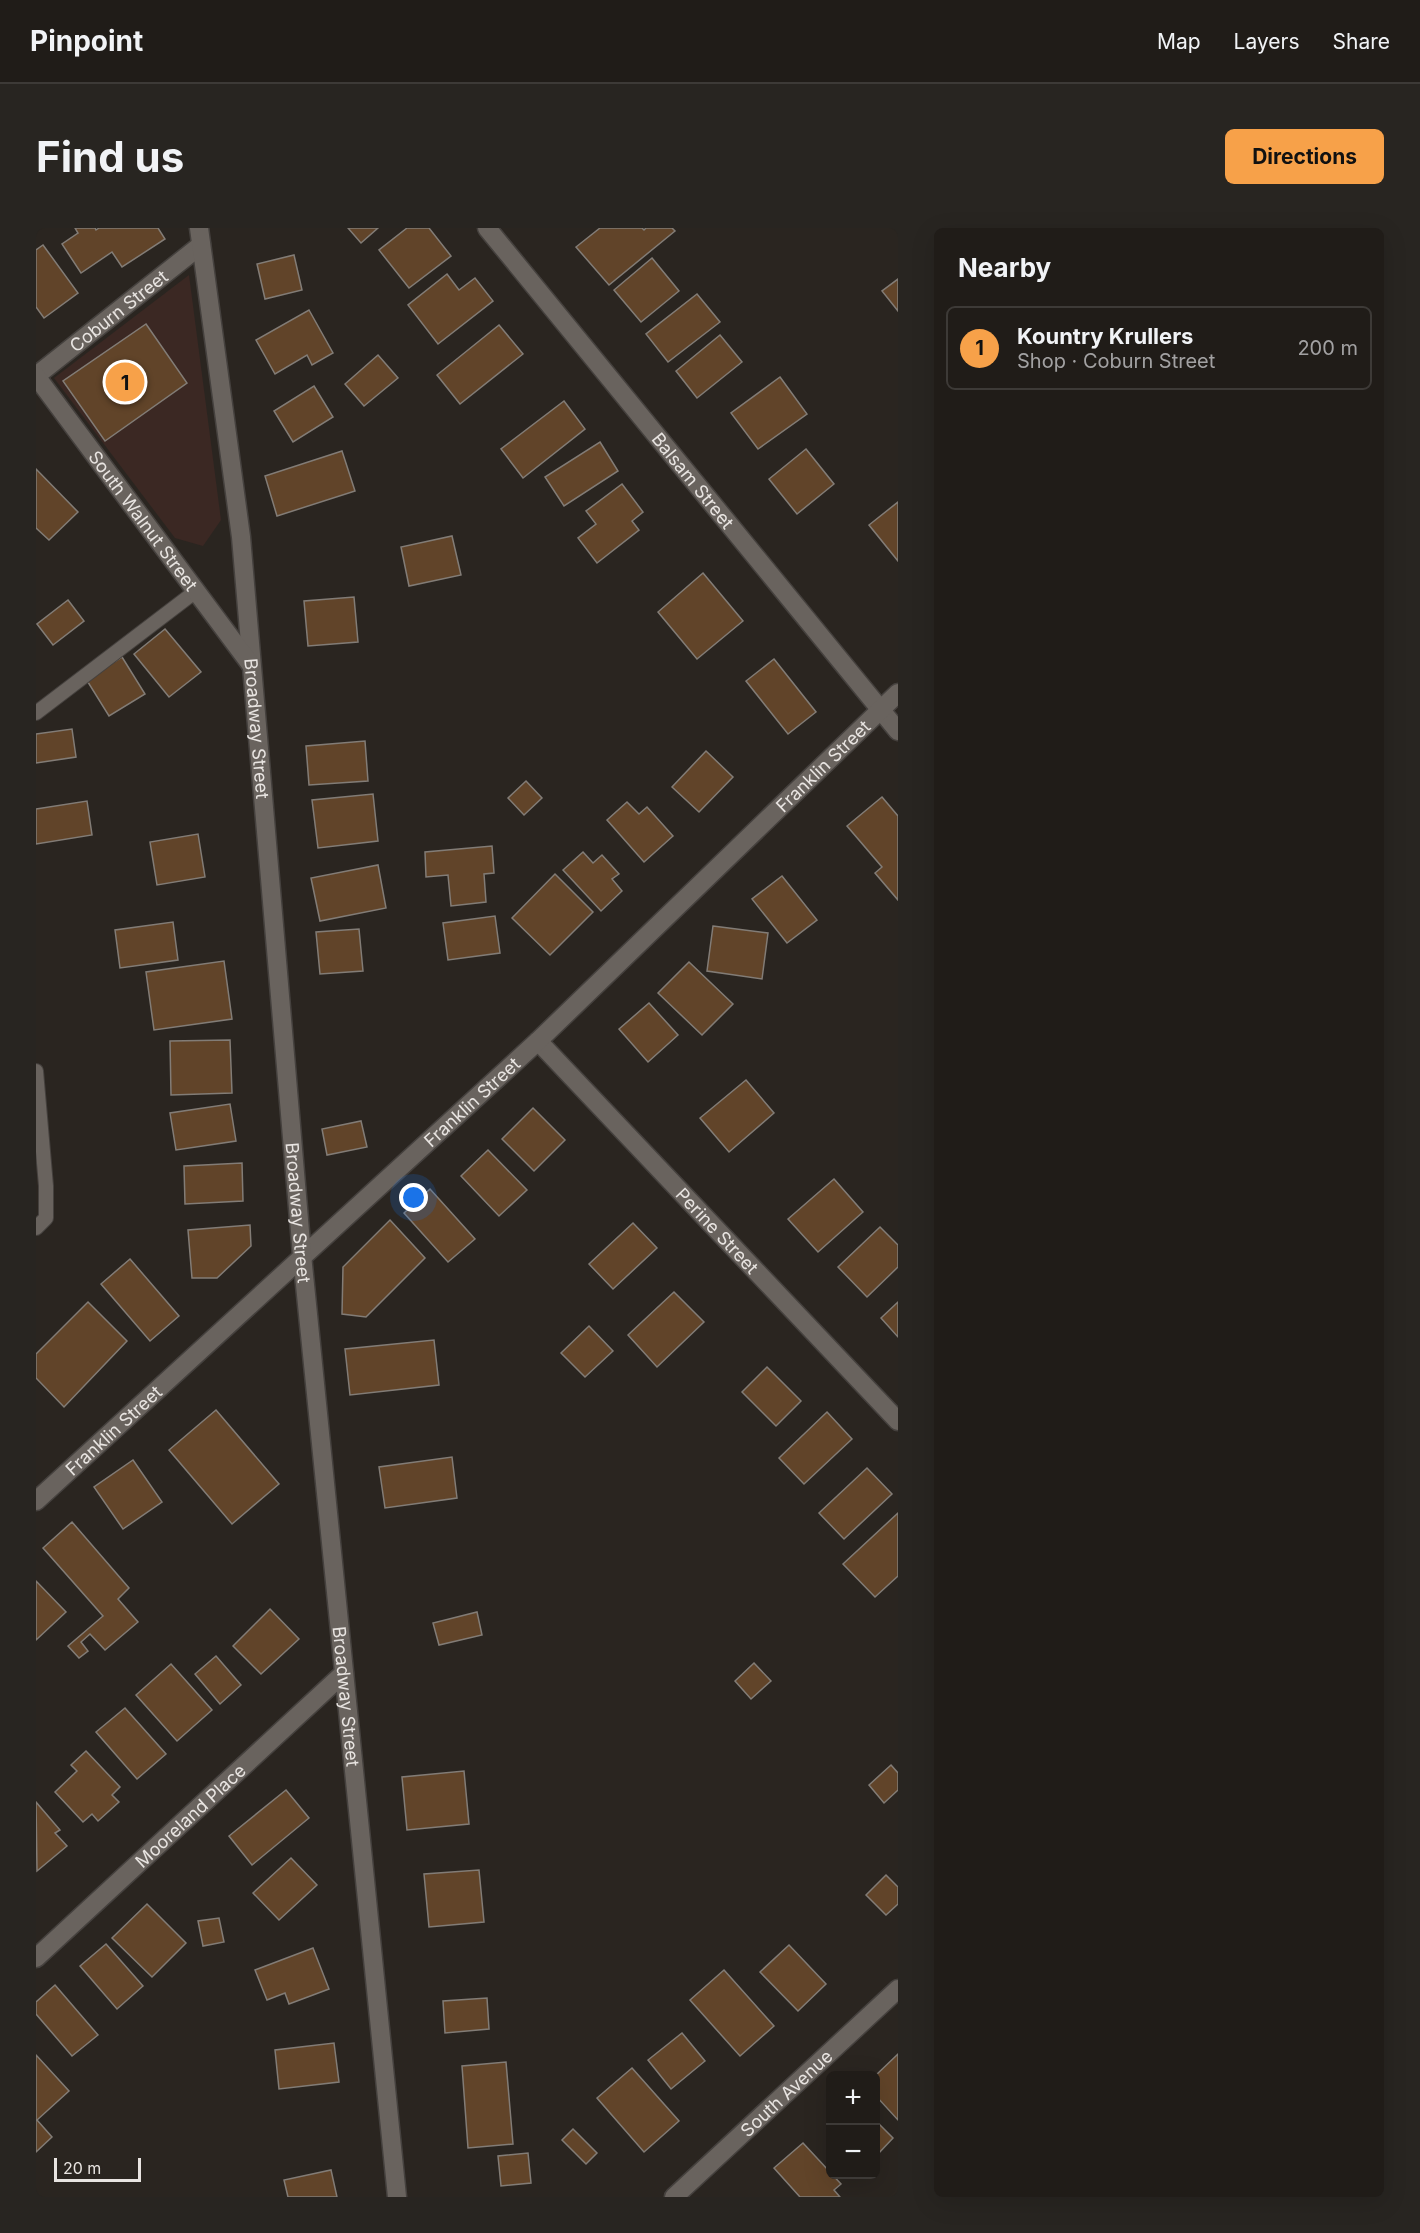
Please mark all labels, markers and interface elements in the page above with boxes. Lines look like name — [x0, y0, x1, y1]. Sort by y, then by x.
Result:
text: Pinpoint — [30, 24, 143, 58]
text: Map — [1157, 29, 1201, 54]
text: Layers — [1234, 29, 1300, 54]
text: Share — [1333, 29, 1390, 54]
button: Directions — [1225, 129, 1384, 184]
text: Find us — [36, 131, 184, 182]
text: Nearby — [958, 252, 1051, 283]
street label: Coburn Street — [65, 265, 172, 356]
text: Kountry Krullers — [1017, 323, 1193, 349]
text: 1 — [975, 336, 984, 360]
text: 200 m — [1297, 336, 1358, 360]
text: Shop · Coburn Street — [1017, 349, 1215, 373]
pin: 1 — [106, 360, 145, 404]
street label: Balsam Street — [648, 428, 739, 533]
street label: South Walnut Street — [85, 446, 202, 595]
street label: Broadway Street — [241, 657, 274, 800]
street label: Franklin Street — [771, 715, 874, 816]
street label: Franklin Street — [419, 1052, 524, 1151]
street label: Broadway Street — [282, 1142, 315, 1284]
your location — [399, 1183, 428, 1212]
street label: Perine Street — [672, 1183, 763, 1278]
street label: Franklin Street — [61, 1381, 166, 1479]
street label: Broadway Street — [329, 1625, 364, 1768]
street label: Mooreland Place — [131, 1759, 250, 1872]
street label: South Avenue — [736, 2045, 836, 2141]
map controls — [826, 2071, 880, 2179]
button: + — [826, 2071, 880, 2125]
button: − — [826, 2125, 880, 2179]
scale bar — [54, 2155, 141, 2182]
text: 20 m — [63, 2158, 101, 2178]

